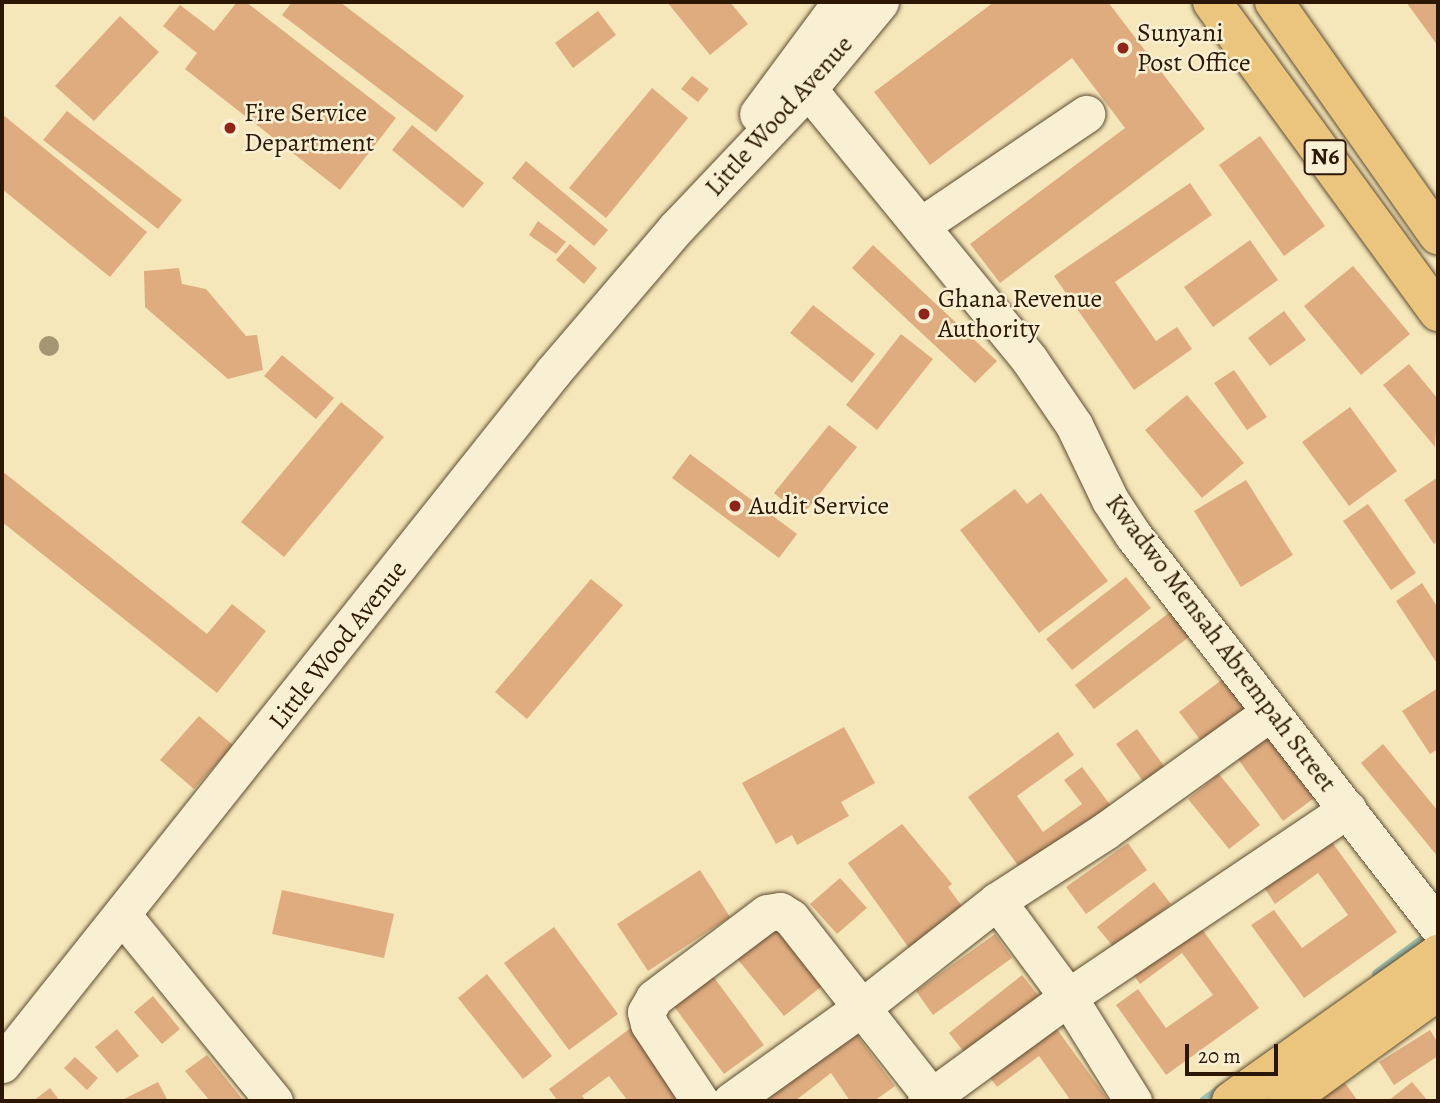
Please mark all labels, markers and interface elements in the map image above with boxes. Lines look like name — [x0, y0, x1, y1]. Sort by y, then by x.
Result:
place label: Sunyani Post Office — [1137, 17, 1251, 78]
street label: Little Wood Avenue — [699, 29, 859, 203]
marker: Sunyani Post Office — [1115, 40, 1131, 56]
place label: Fire Service Department — [244, 97, 374, 158]
marker: Fire Service Department — [222, 120, 238, 136]
road number: N6 — [1302, 136, 1348, 177]
place label: Ghana Revenue Authority — [938, 283, 1102, 344]
marker: Ghana Revenue Authority — [916, 306, 932, 322]
street label: Kwadwo Mensah Abrempah Street — [1099, 488, 1343, 798]
place label: Audit Service — [749, 490, 889, 522]
marker: Audit Service — [727, 498, 743, 514]
street label: Little Wood Avenue — [262, 554, 414, 736]
scale bar — [1188, 1030, 1281, 1074]
text: 20 m — [1198, 1042, 1241, 1070]

